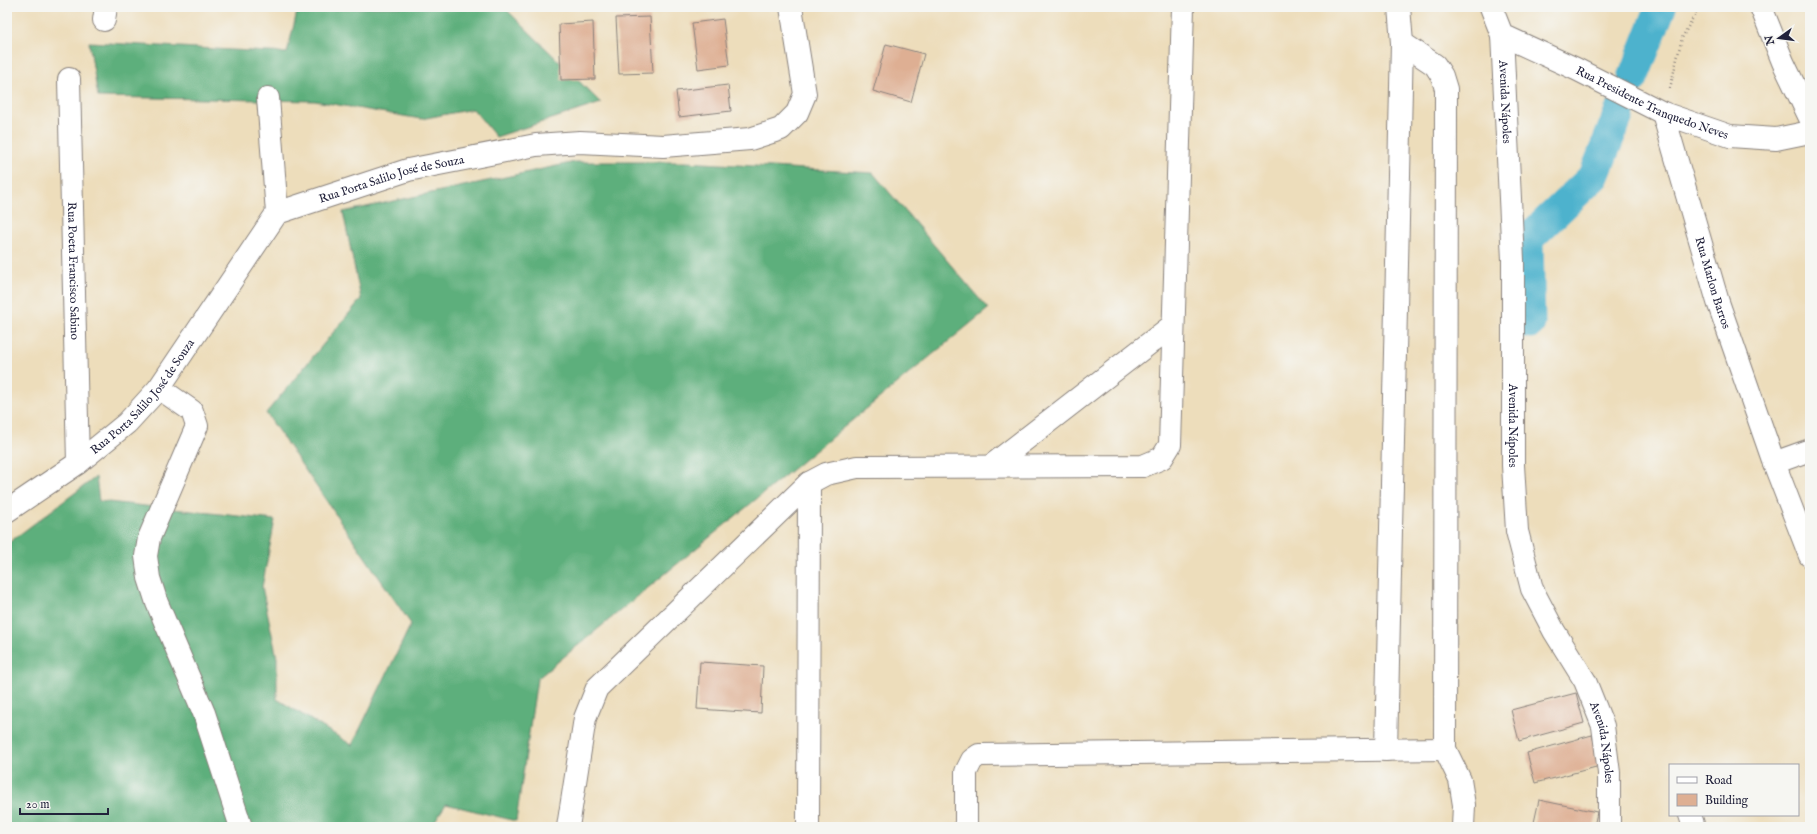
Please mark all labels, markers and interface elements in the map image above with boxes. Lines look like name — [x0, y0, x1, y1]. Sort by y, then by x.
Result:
north arrow — [1759, 18, 1799, 58]
text: N — [1762, 33, 1778, 47]
street label: Avenida Nápoles — [1496, 59, 1515, 144]
street label: Rua Presidente Tranquedo Neves — [1573, 63, 1731, 142]
street label: Rua Porta Salilo José de Souza — [317, 152, 466, 206]
street label: Rua Poeta Francisco Sabino — [64, 202, 83, 341]
street label: Rua Marlon Barros — [1692, 235, 1734, 331]
street label: Rua Porta Salilo José de Souza — [87, 335, 198, 457]
street label: Avenida Nápoles — [1505, 383, 1521, 468]
street label: Avenida Nápoles — [1586, 698, 1617, 783]
legend — [1669, 764, 1799, 816]
text: Road — [1705, 773, 1733, 788]
scale bar — [20, 790, 108, 816]
text: Building — [1705, 793, 1749, 808]
text: 20 m — [26, 797, 49, 812]

